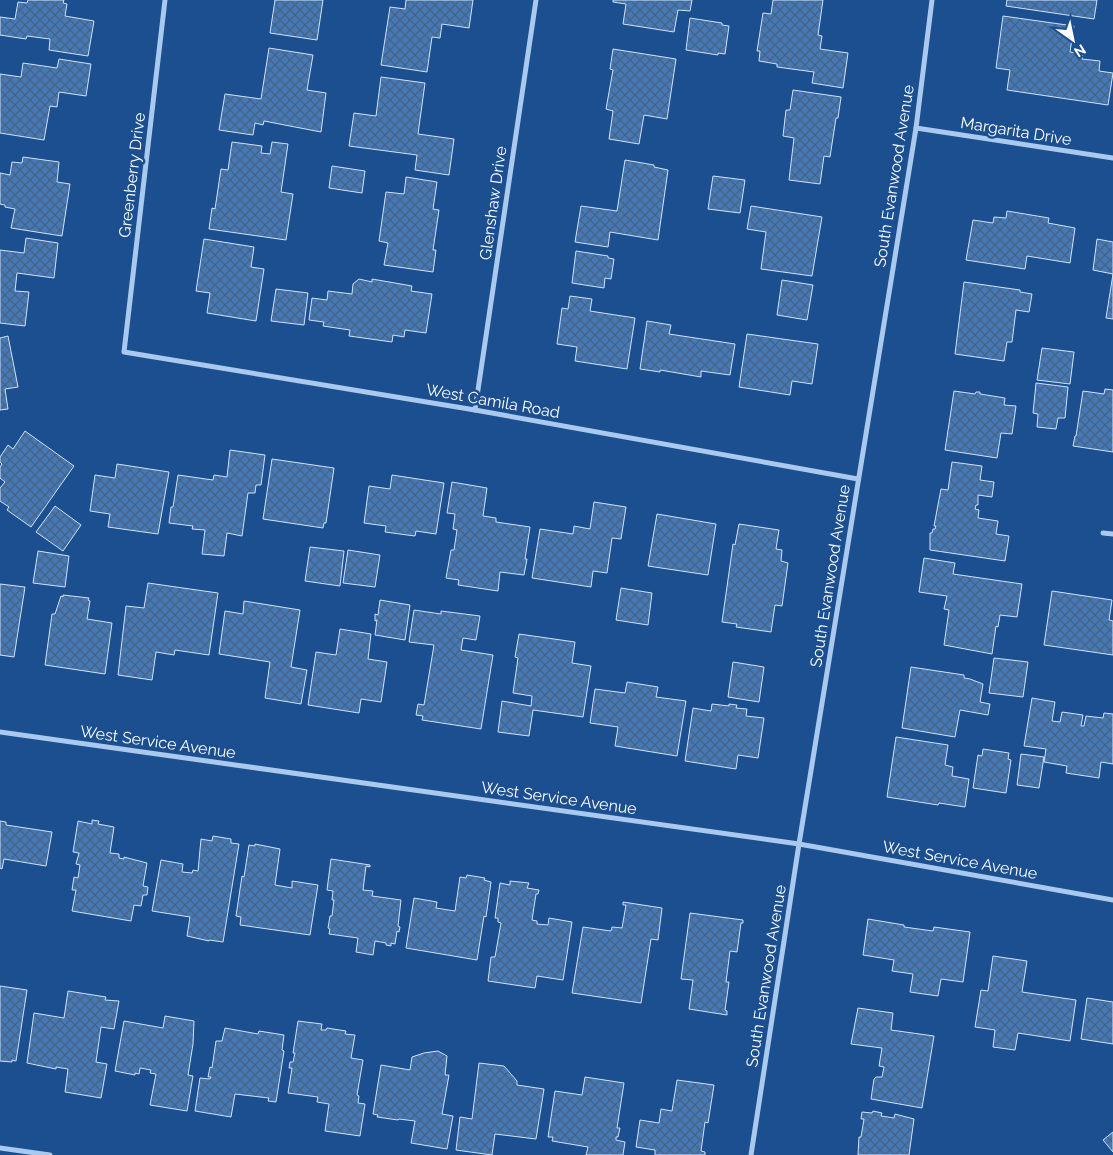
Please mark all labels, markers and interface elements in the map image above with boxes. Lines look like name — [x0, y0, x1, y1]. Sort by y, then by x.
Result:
north arrow — [1048, 15, 1098, 65]
text: N — [1071, 41, 1089, 61]
street label: South Evanwood Avenue — [870, 83, 918, 269]
street label: Greenberry Drive — [115, 111, 149, 239]
street label: Margarita Drive — [959, 113, 1073, 149]
street label: Glenshaw Drive — [476, 145, 510, 261]
street label: West Camila Road — [425, 380, 561, 422]
street label: South Evanwood Avenue — [806, 483, 854, 669]
street label: West Service Avenue — [79, 722, 237, 762]
street label: West Service Avenue — [480, 778, 638, 818]
street label: West Service Avenue — [881, 837, 1039, 883]
street label: South Evanwood Avenue — [742, 883, 790, 1069]

